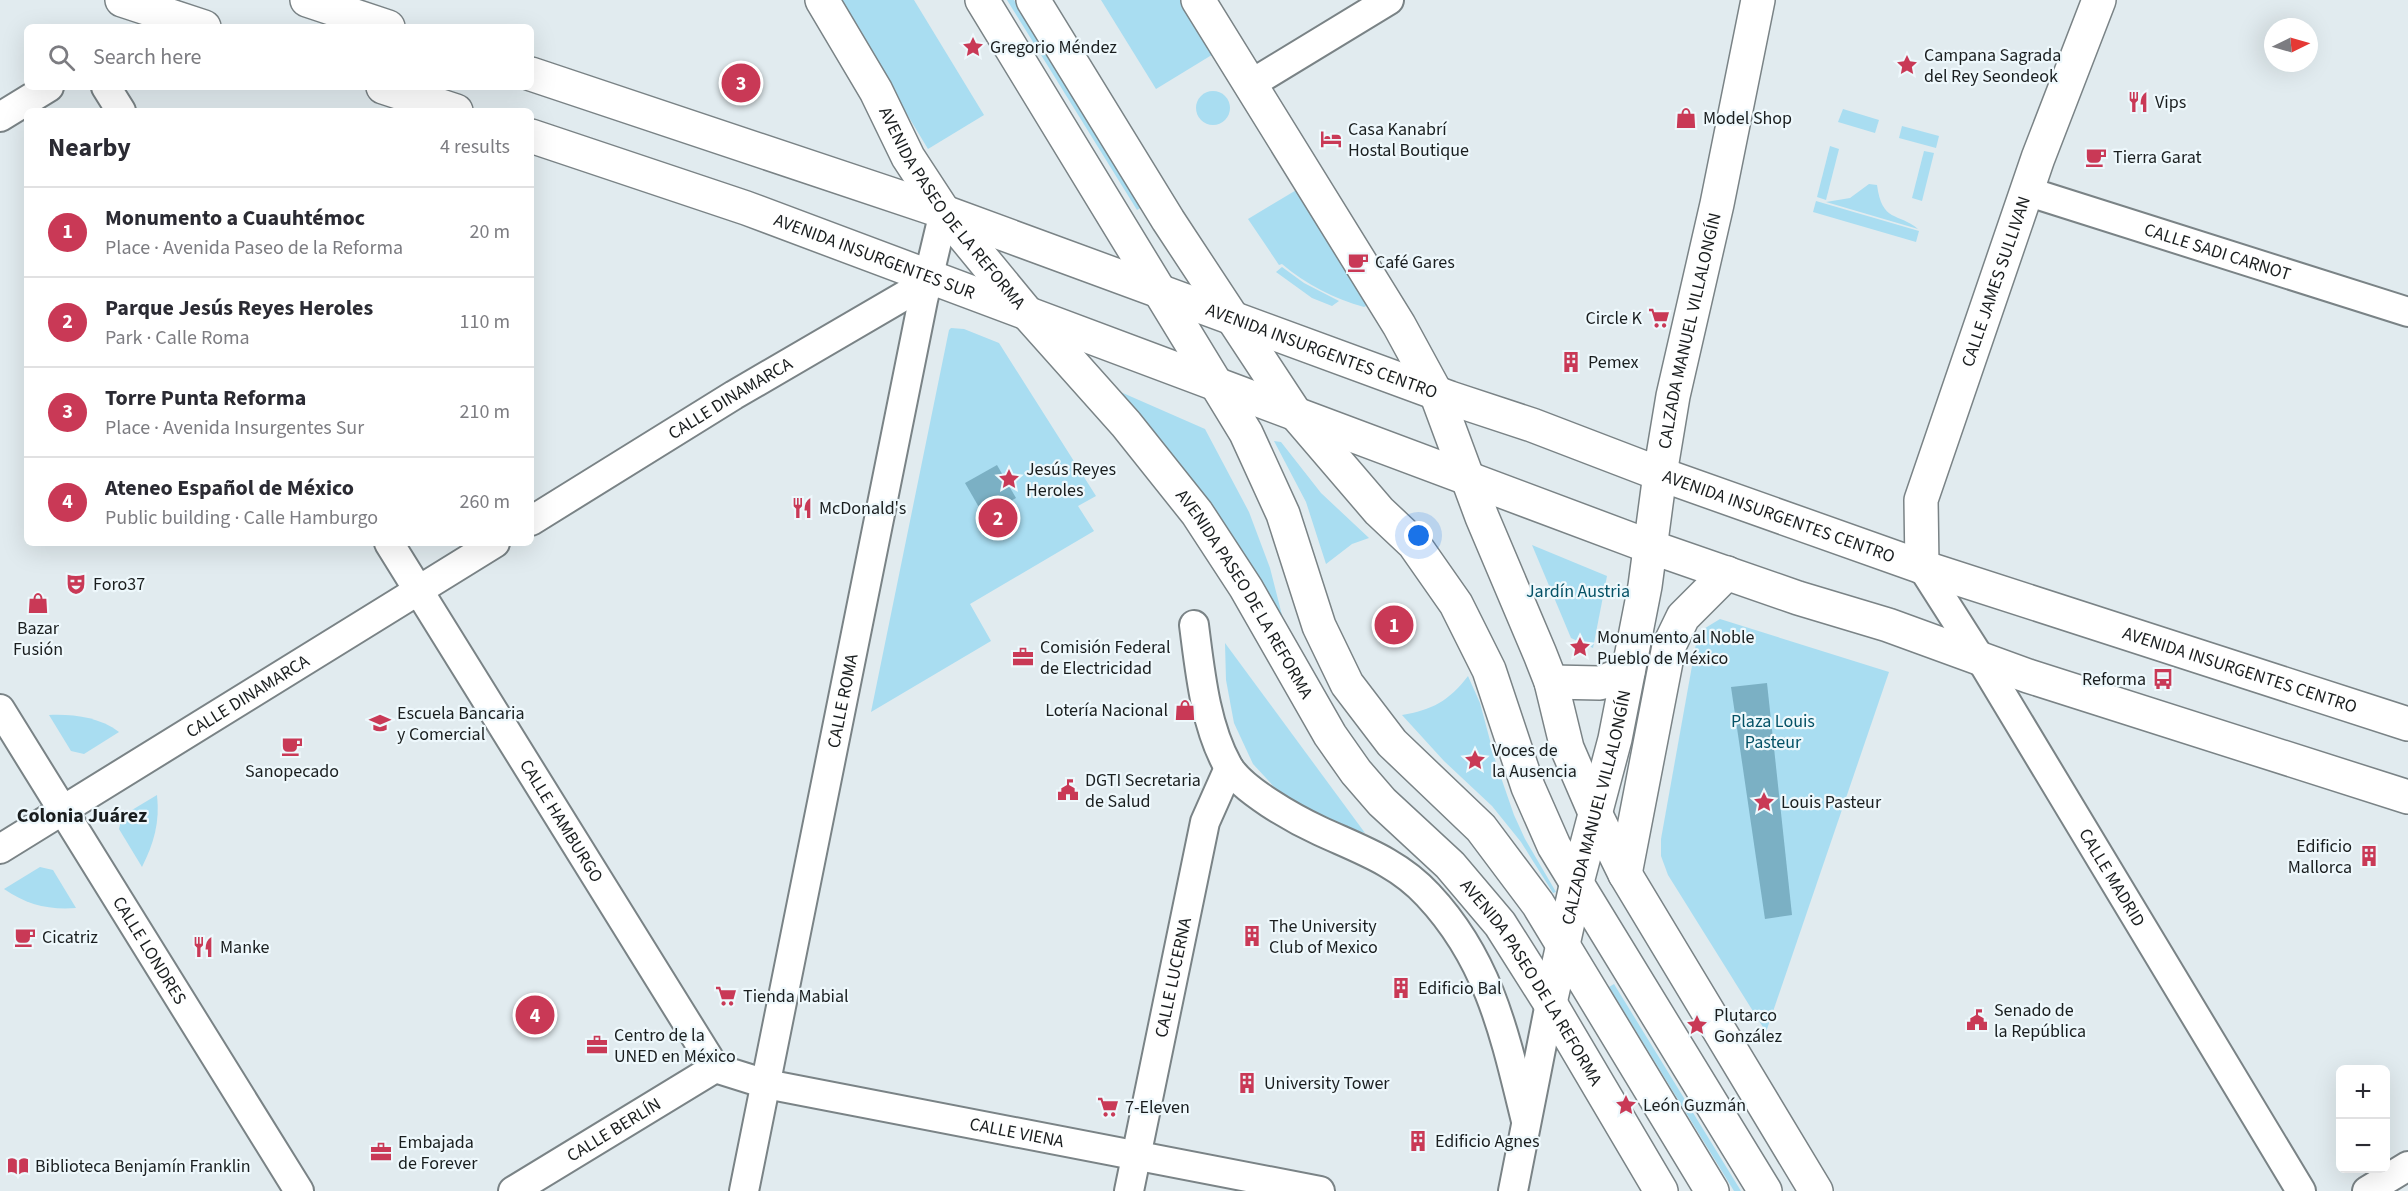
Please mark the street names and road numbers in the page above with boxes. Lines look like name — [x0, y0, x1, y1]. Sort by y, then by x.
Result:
street label: AVENIDA PASEO DE LA REFORMA — [873, 102, 1032, 315]
street label: CALLE JAMES SULLIVAN — [1955, 193, 2037, 370]
street label: AVENIDA INSURGENTES SUR — [770, 207, 979, 305]
street label: CALZADA MANUEL VILLALONGÍN — [1652, 210, 1727, 451]
street label: CALLE SADI CARNOT — [2141, 217, 2294, 287]
street label: AVENIDA INSURGENTES CENTRO — [1203, 297, 1441, 405]
street label: CALLE DINAMARCA — [663, 351, 797, 445]
street label: AVENIDA INSURGENTES CENTRO — [1659, 463, 1898, 569]
street label: AVENIDA PASEO DE LA REFORMA — [1170, 484, 1319, 703]
street label: AVENIDA INSURGENTES CENTRO — [2120, 620, 2360, 719]
street label: CALLE DINAMARCA — [181, 648, 314, 744]
street label: CALLE ROMA — [821, 651, 864, 750]
street label: CALZADA MANUEL VILLALONGÍN — [1555, 688, 1637, 927]
street label: CALLE HAMBURGO — [514, 754, 609, 887]
street label: CALLE MADRID — [2073, 824, 2151, 931]
street label: AVENIDA PASEO DE LA REFORMA — [1455, 874, 1609, 1090]
street label: CALLE LONDRES — [107, 891, 193, 1009]
street label: CALLE LUCERNA — [1148, 915, 1198, 1040]
street label: CALLE BERLÍN — [562, 1091, 666, 1168]
street label: CALLE VIENA — [968, 1111, 1066, 1154]

